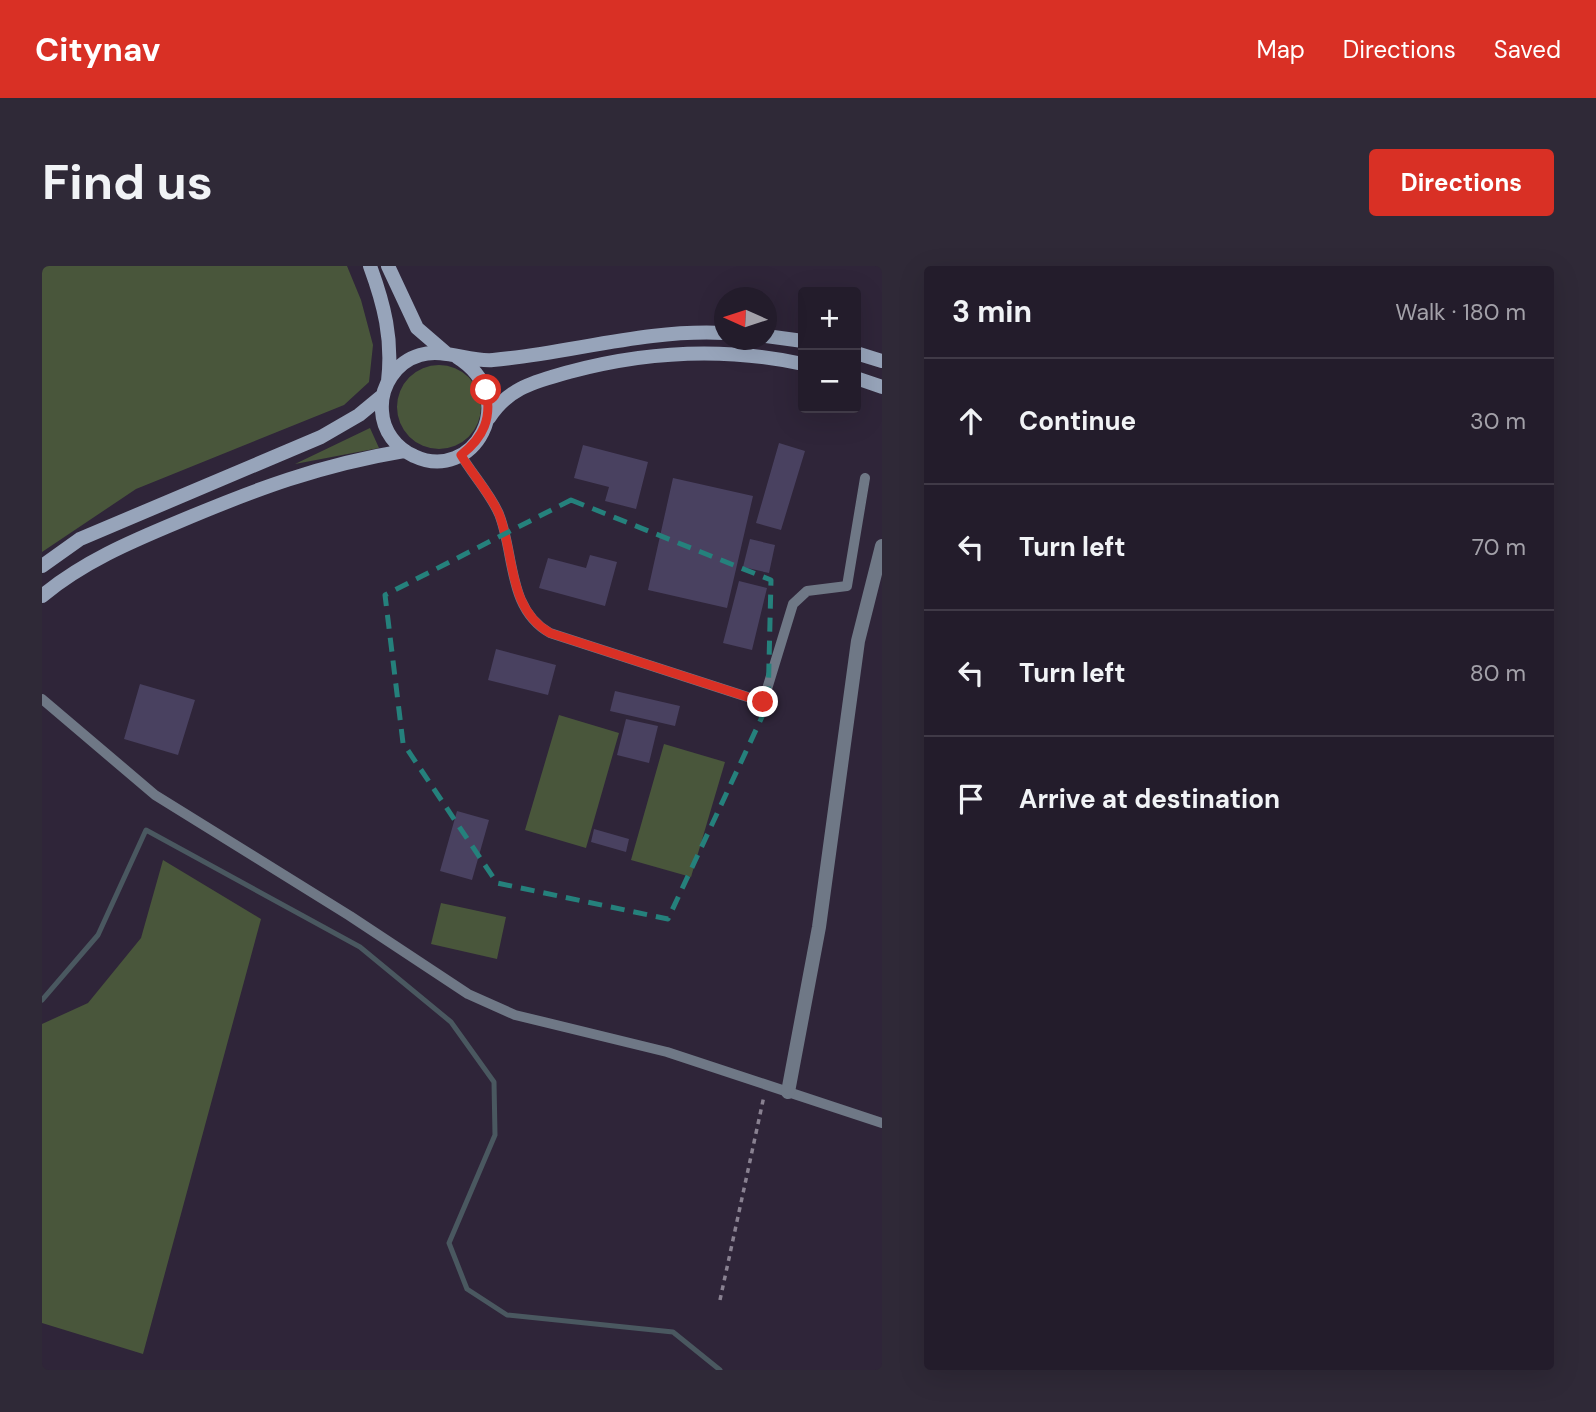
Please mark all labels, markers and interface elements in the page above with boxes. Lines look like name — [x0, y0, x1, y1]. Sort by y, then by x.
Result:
text: Citynav — [35, 28, 160, 71]
text: Map — [1257, 34, 1305, 65]
text: Directions — [1343, 34, 1456, 65]
text: Saved — [1494, 34, 1561, 65]
button: Directions — [1369, 149, 1554, 216]
text: Find us — [42, 150, 213, 214]
north arrow — [714, 287, 777, 350]
map controls — [798, 287, 861, 413]
button: + — [798, 287, 861, 350]
text: 3 min — [952, 292, 1032, 331]
text: Walk · 180 m — [1395, 297, 1526, 327]
button: − — [798, 350, 861, 413]
route start — [470, 374, 501, 405]
icon: ahead — [952, 402, 990, 440]
text: Continue — [1019, 404, 1136, 438]
text: 30 m — [1470, 406, 1526, 436]
icon: left — [952, 528, 990, 566]
text: Turn left — [1019, 530, 1126, 564]
text: 70 m — [1472, 532, 1526, 562]
icon: left — [952, 654, 990, 692]
text: Turn left — [1019, 656, 1126, 690]
text: 80 m — [1470, 658, 1526, 688]
route end — [747, 686, 778, 717]
icon: arrive — [952, 780, 990, 818]
text: Arrive at destination — [1019, 782, 1280, 816]

